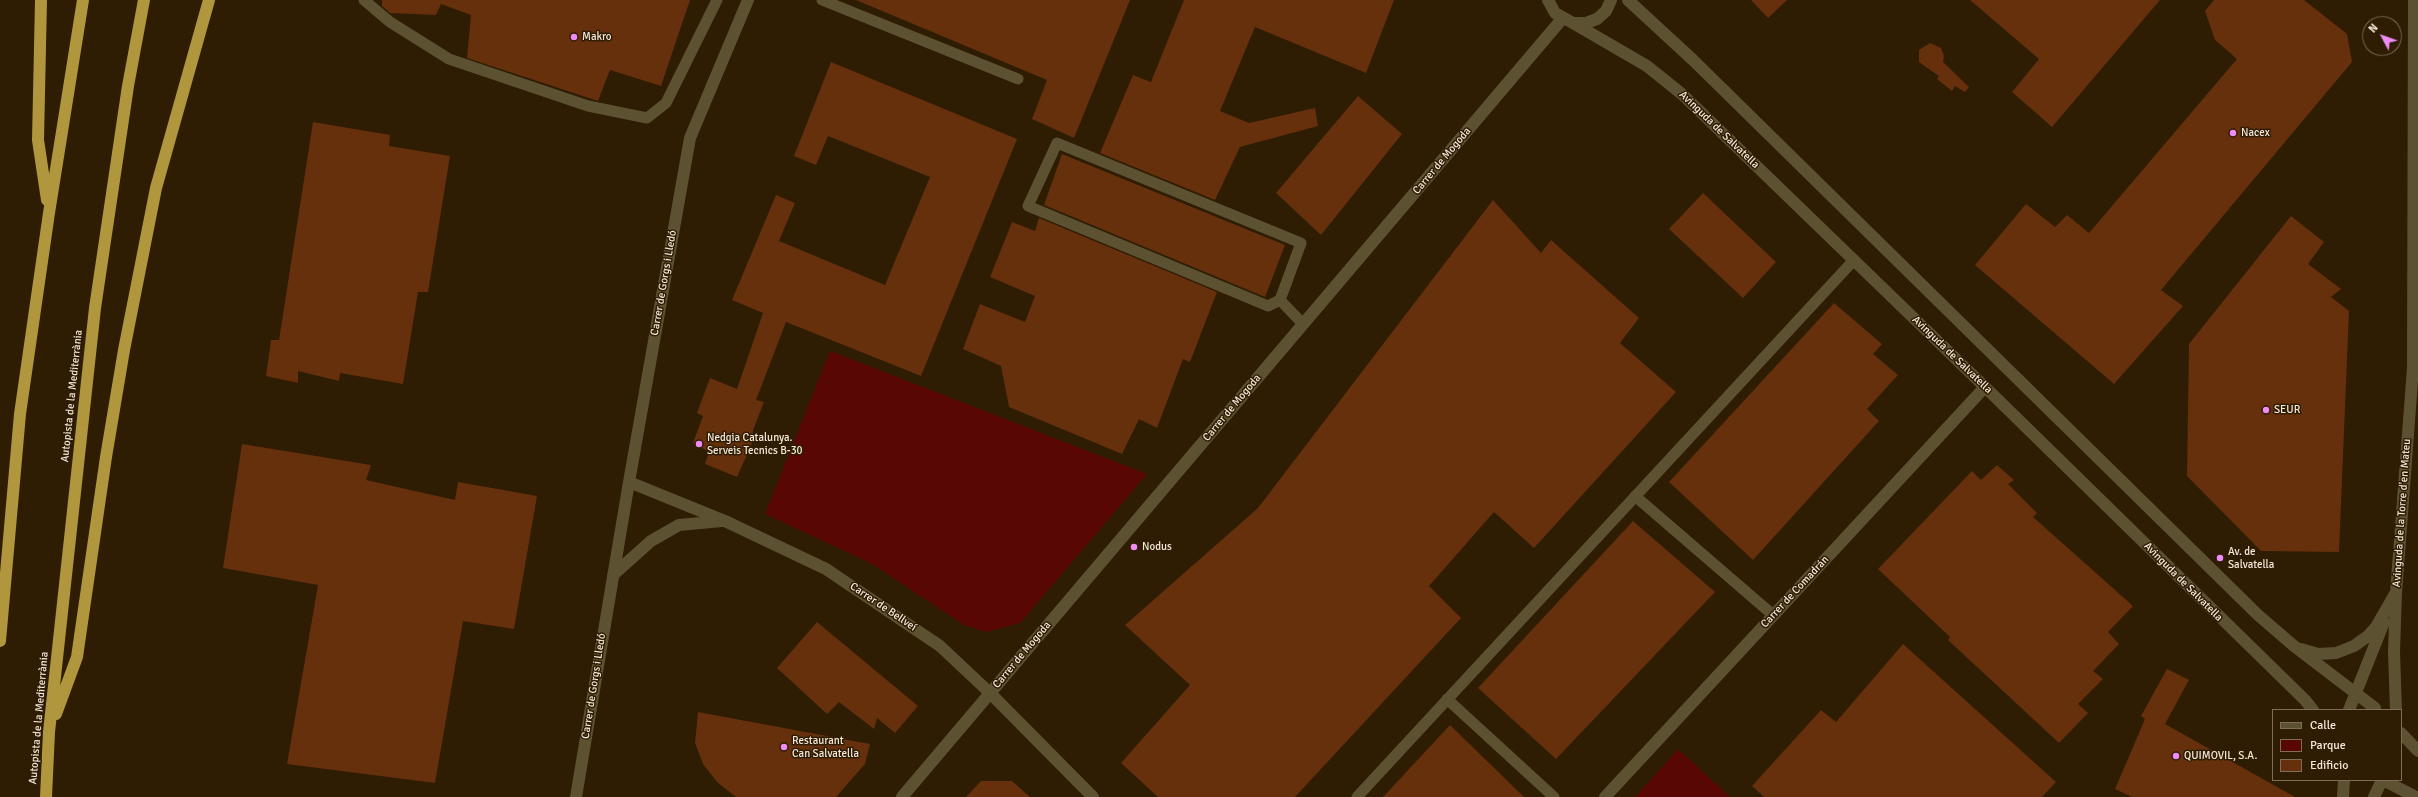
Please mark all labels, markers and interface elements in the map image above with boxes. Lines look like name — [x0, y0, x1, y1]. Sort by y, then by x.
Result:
north arrow — [2362, 16, 2402, 56]
text: N — [2366, 21, 2381, 36]
place label: Makro — [582, 30, 612, 44]
marker: Makro — [569, 32, 579, 42]
street label: Avinguda de Salvatella — [1676, 88, 1762, 172]
street label: Carrer de Mogoda — [1410, 125, 1474, 197]
place label: Nacex — [2241, 126, 2270, 140]
marker: Nacex — [2228, 128, 2238, 138]
street label: Carrer de Gorgs i Lledó — [648, 229, 680, 337]
street label: Avinguda de Salvatella — [1909, 313, 1995, 397]
street label: Autopista de la Mediterrània — [58, 329, 86, 463]
street label: Carrer de Mogoda — [1200, 372, 1264, 444]
place label: SEUR — [2274, 403, 2300, 417]
marker: SEUR — [2261, 405, 2271, 415]
place label: Nedgia Catalunya. Serveis Tecnics B-30 — [707, 431, 803, 457]
street label: Avinguda de la Torre d'en Mateu — [2390, 438, 2414, 588]
marker: Nedgia Catalunya. Serveis Tecnics B-30 — [694, 439, 704, 449]
place label: Nodus — [1142, 540, 1172, 554]
street label: Avinguda de Salvatella — [2141, 540, 2225, 624]
marker: Nodus — [1129, 542, 1139, 552]
place label: Av. de Salvatella — [2228, 545, 2274, 571]
street label: Carrer de Comadrán — [1758, 553, 1832, 631]
marker: Av. de Salvatella — [2215, 553, 2225, 563]
street label: Carrer de Bellveí — [847, 580, 919, 634]
street label: Carrer de Mogoda — [990, 619, 1054, 691]
street label: Carrer de Gorgs i Lledó — [579, 632, 609, 740]
street label: Autopista de la Mediterrània — [27, 651, 51, 785]
legend — [2272, 709, 2402, 781]
text: Calle — [2310, 718, 2336, 733]
place label: Restaurant Can Salvatella — [792, 734, 859, 760]
text: Parque — [2310, 738, 2346, 753]
marker: Restaurant Can Salvatella — [779, 742, 789, 752]
place label: QUIMOVIL, S.A. — [2184, 749, 2257, 763]
marker: QUIMOVIL, S.A. — [2171, 751, 2181, 761]
text: Edificio — [2310, 758, 2348, 773]

